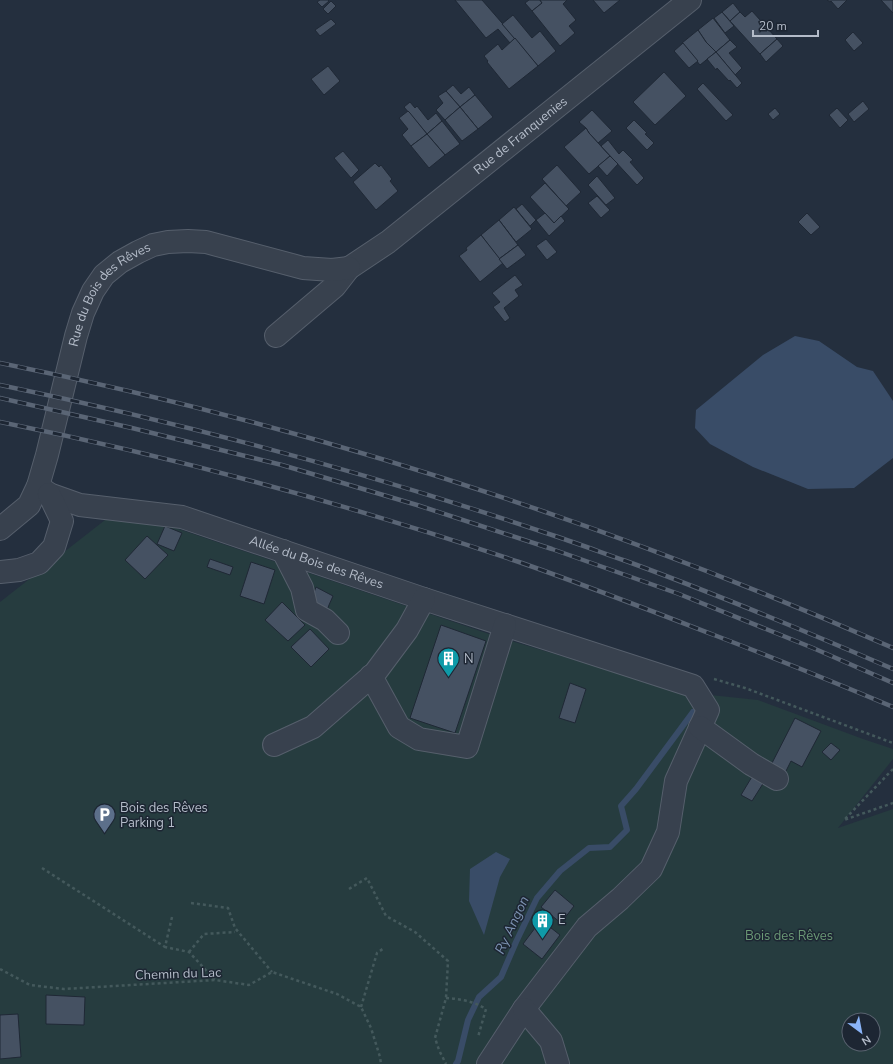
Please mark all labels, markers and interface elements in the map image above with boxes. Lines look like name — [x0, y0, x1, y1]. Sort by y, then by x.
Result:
scale bar — [753, 12, 818, 38]
text: 20 m — [759, 18, 787, 34]
street label: Rue de Franquenies — [470, 93, 571, 179]
street label: Rue du Bois des Rêves — [65, 238, 154, 349]
street label: Allée du Bois des Rêves — [247, 531, 386, 594]
building icon: N — [435, 646, 461, 679]
place label: N — [464, 650, 474, 668]
place label: Bois des Rêves Parking 1 — [120, 799, 208, 832]
parking icon: Bois des Rêves Parking 1 — [92, 802, 118, 835]
water label: Ry Angon — [490, 893, 534, 957]
building icon: E — [529, 907, 555, 940]
place label: E — [558, 911, 566, 929]
park label: Bois des Rêves — [745, 927, 833, 945]
street label: Chemin du Lac — [135, 964, 221, 984]
north arrow — [841, 1012, 881, 1052]
text: N — [859, 1032, 874, 1049]

